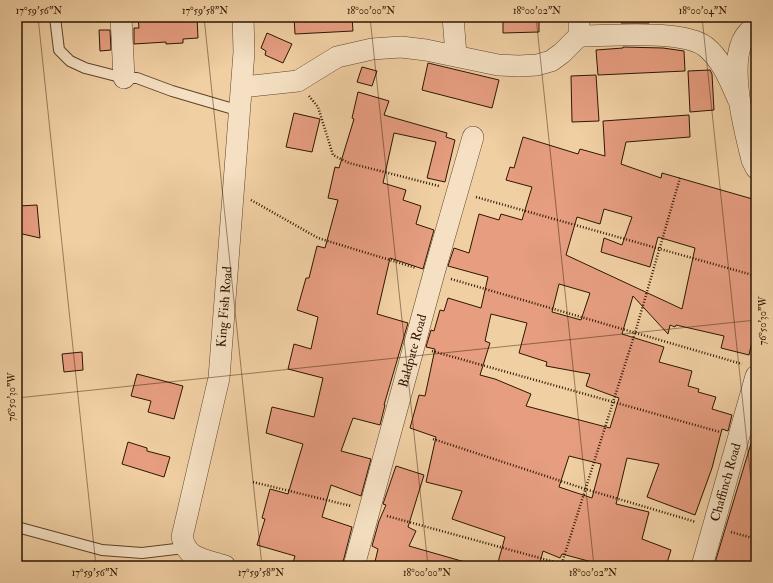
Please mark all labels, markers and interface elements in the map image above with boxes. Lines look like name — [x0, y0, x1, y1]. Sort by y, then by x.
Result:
text: 17°59'56"N — [16, 5, 62, 17]
text: 17°59'58"N — [182, 5, 228, 17]
text: 18°00'00"N — [347, 5, 395, 17]
text: 18°00'02"N — [513, 5, 561, 17]
text: 18°00'04"N — [679, 5, 727, 17]
street label: King Fish Road — [213, 265, 236, 348]
text: 76°50'30"W — [757, 296, 769, 345]
street label: Baldpate Road — [395, 312, 431, 389]
text: 76°50'30"W — [6, 372, 18, 421]
street label: Chaffinch Road — [707, 441, 745, 523]
text: 17°59'56"N — [72, 567, 118, 579]
text: 17°59'58"N — [238, 567, 284, 579]
text: 18°00'00"N — [403, 567, 451, 579]
text: 18°00'02"N — [569, 567, 617, 579]

